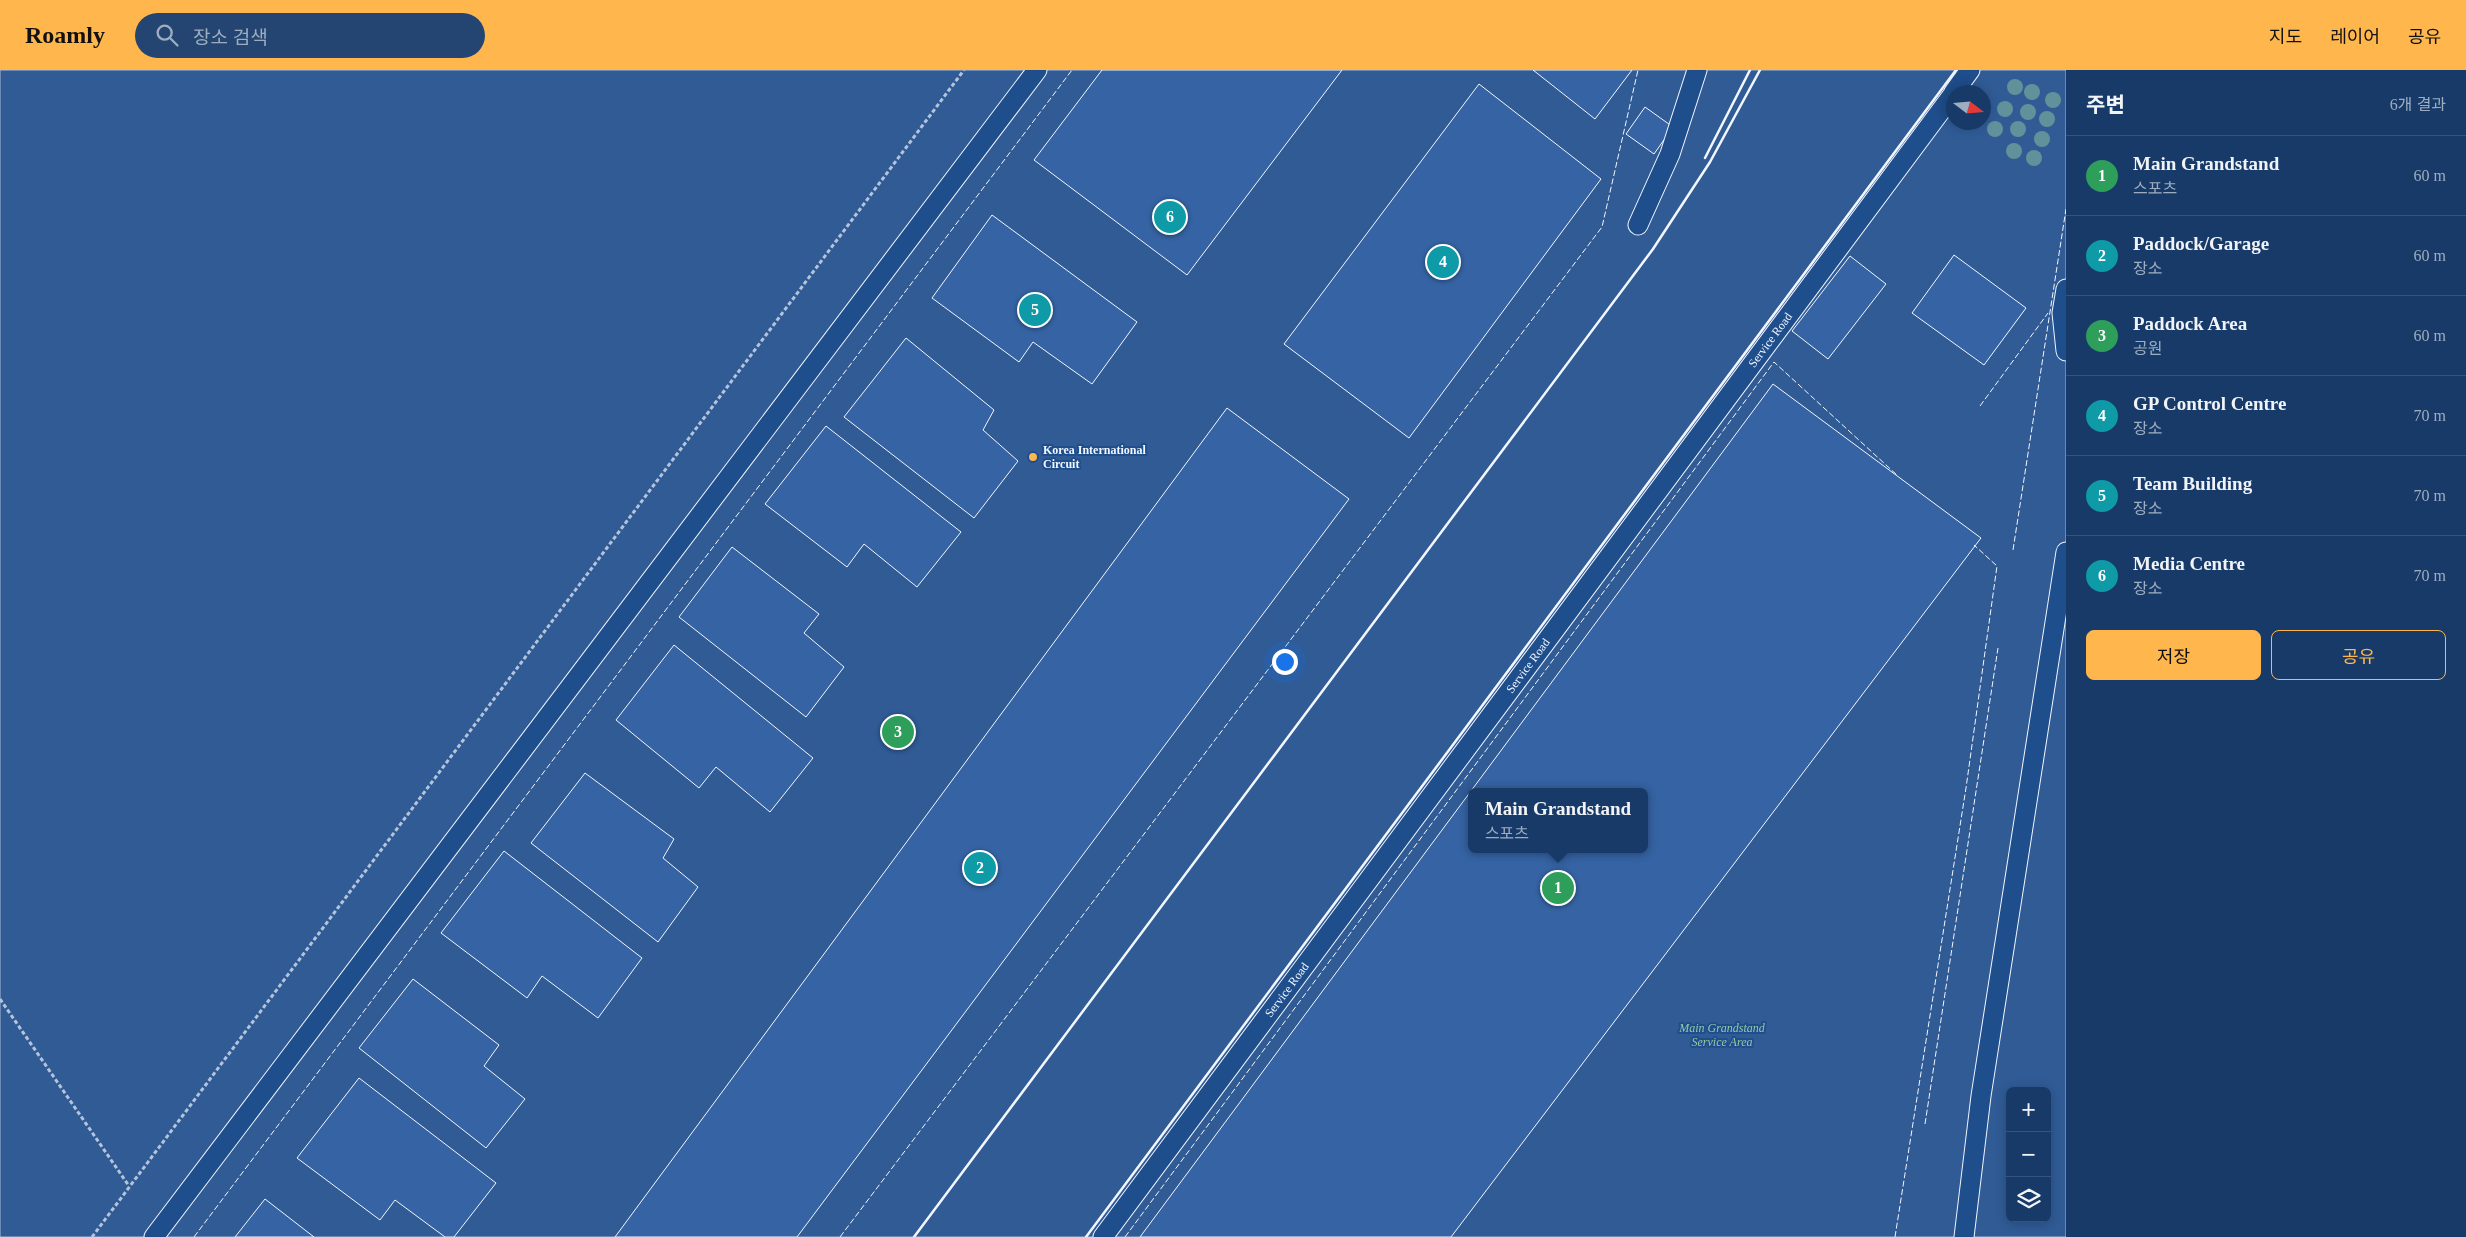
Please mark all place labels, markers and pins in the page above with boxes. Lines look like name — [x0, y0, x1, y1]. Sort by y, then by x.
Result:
pin: 6 — [1154, 198, 1186, 236]
pin: 4 — [1427, 243, 1459, 281]
pin: 5 — [1019, 291, 1051, 329]
place label: Korea International Circuit — [1043, 443, 1146, 471]
marker: Korea International Circuit — [1027, 451, 1039, 463]
pin: 3 — [882, 713, 914, 751]
pin: 2 — [964, 849, 996, 887]
pin: 1 — [1542, 869, 1574, 907]

